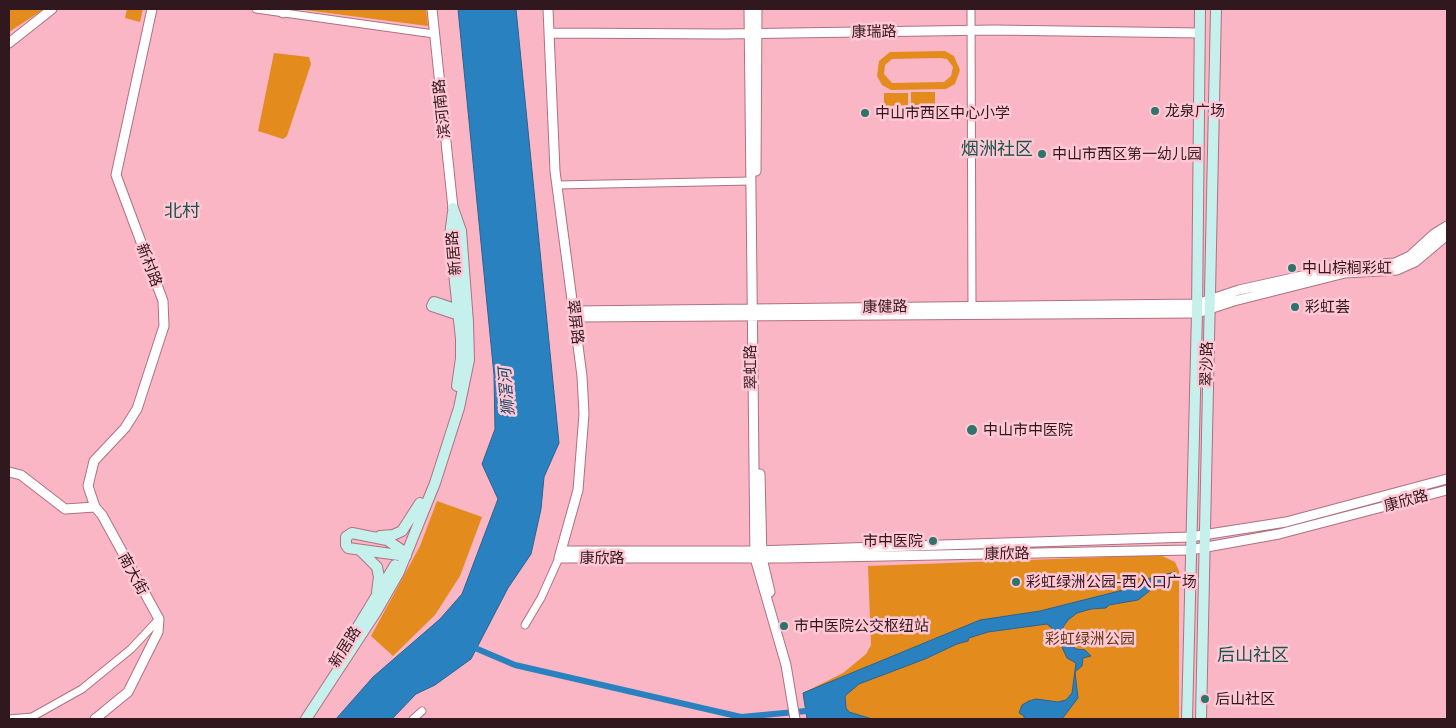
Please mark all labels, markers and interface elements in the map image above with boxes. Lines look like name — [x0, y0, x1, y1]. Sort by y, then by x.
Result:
street label: 康瑞路 — [851, 23, 897, 41]
street label: 滨河南路 — [430, 78, 454, 140]
place label: 龙泉广场 — [1165, 102, 1225, 120]
place label: 中山市西区中心小学 — [875, 104, 1010, 122]
marker: 龙泉广场 — [1149, 105, 1161, 117]
marker: 中山市西区中心小学 — [859, 107, 871, 119]
district label: 烟洲社区 — [961, 138, 1033, 160]
place label: 中山市西区第一幼儿园 — [1052, 145, 1202, 163]
marker: 中山市西区第一幼儿园 — [1036, 148, 1048, 160]
district label: 北村 — [164, 200, 200, 222]
street label: 新居路 — [443, 230, 465, 276]
street label: 新村路 — [133, 241, 165, 289]
place label: 中山棕榈彩虹 — [1302, 259, 1392, 277]
marker: 中山棕榈彩虹 — [1286, 262, 1298, 274]
street label: 康健路 — [862, 298, 908, 316]
place label: 彩虹荟 — [1305, 298, 1350, 316]
street label: 翠屏路 — [563, 299, 587, 345]
marker: 彩虹荟 — [1289, 301, 1301, 313]
street label: 翠沙路 — [1198, 341, 1216, 387]
street label: 翠虹路 — [742, 344, 760, 390]
water label: 狮滘河 — [495, 367, 519, 417]
place label: 中山市中医院 — [983, 421, 1073, 439]
marker: 中山市中医院 — [965, 423, 979, 437]
street label: 康欣路 — [1382, 486, 1430, 516]
place label: 市中医院 — [863, 532, 923, 550]
marker: 市中医院 — [927, 535, 939, 547]
street label: 康欣路 — [984, 545, 1030, 563]
street label: 康欣路 — [580, 549, 624, 567]
street label: 南大街 — [114, 550, 152, 598]
place label: 彩虹绿洲公园-西入口广场 — [1026, 573, 1197, 591]
marker: 彩虹绿洲公园-西入口广场 — [1010, 576, 1022, 588]
place label: 市中医院公交枢纽站 — [794, 617, 929, 635]
marker: 市中医院公交枢纽站 — [778, 620, 790, 632]
street label: 新居路 — [325, 623, 365, 671]
park label: 彩虹绿洲公园 — [1045, 630, 1135, 648]
district label: 后山社区 — [1217, 644, 1289, 666]
place label: 后山社区 — [1215, 690, 1275, 708]
marker: 后山社区 — [1199, 693, 1211, 705]

